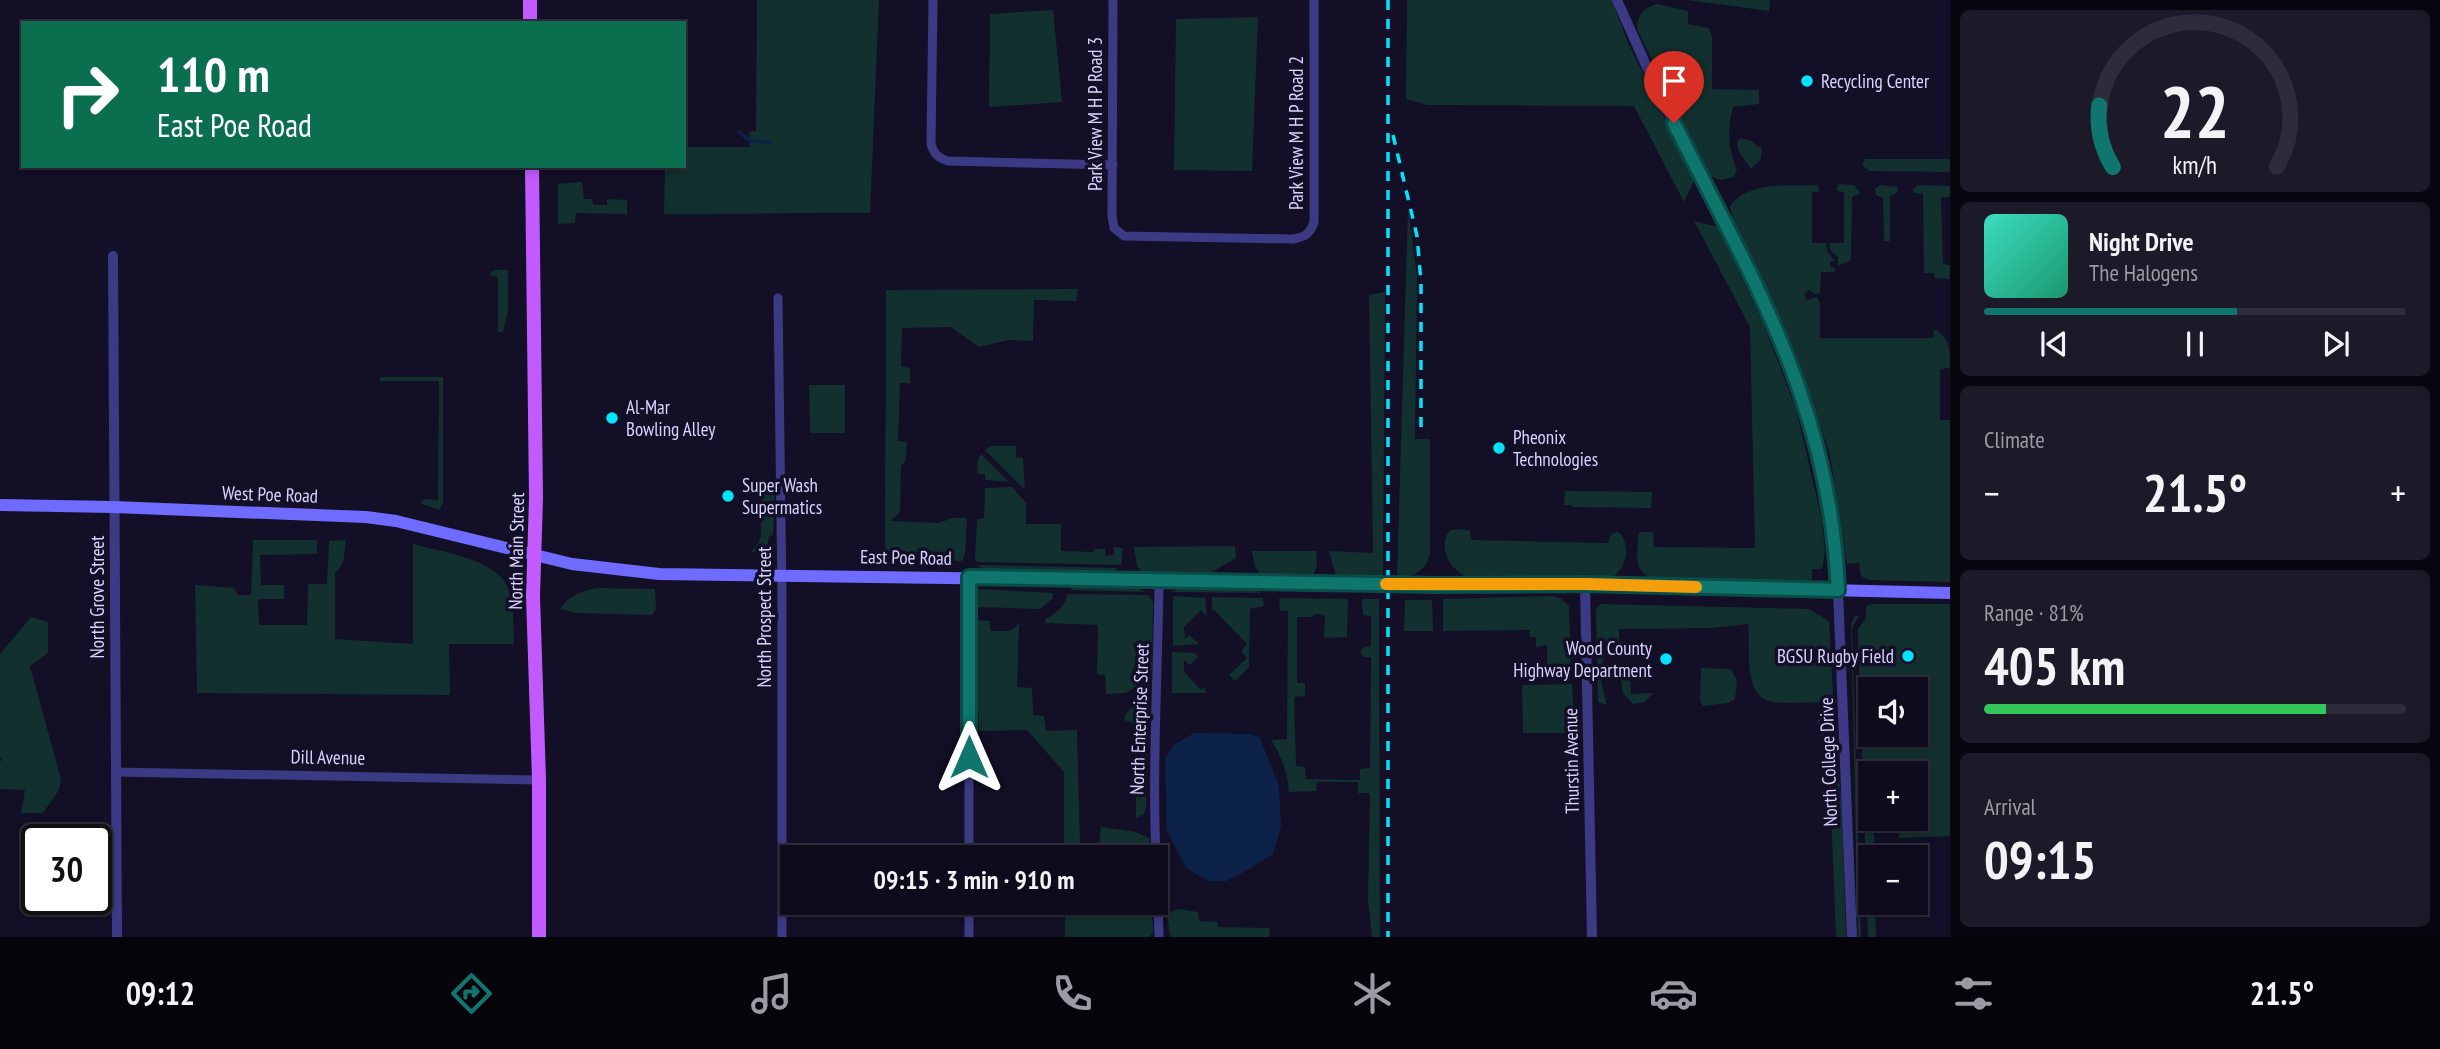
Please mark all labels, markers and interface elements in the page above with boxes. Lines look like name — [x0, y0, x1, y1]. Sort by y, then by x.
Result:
street label: Park View M H P Road 3 — [1083, 37, 1107, 191]
text: 110 m — [157, 42, 270, 106]
icon: right — [42, 49, 133, 140]
pin — [1644, 51, 1704, 123]
street label: Park View M H P Road 2 — [1284, 56, 1308, 210]
icon: arrive — [1655, 62, 1693, 100]
text: 22 — [2160, 63, 2230, 157]
place label: Recycling Center — [1821, 69, 1930, 93]
marker: Recycling Center — [1799, 73, 1815, 89]
text: East Poe Road — [157, 104, 312, 146]
text: km/h — [2173, 149, 2217, 181]
text: Night Drive — [2089, 225, 2194, 258]
text: The Halogens — [2089, 258, 2198, 287]
icon: previous — [2035, 325, 2073, 363]
icon: pause — [2176, 325, 2214, 363]
icon: next — [2317, 325, 2355, 363]
place label: Al-Mar Bowling Alley — [626, 395, 716, 441]
marker: Al-Mar Bowling Alley — [604, 410, 620, 426]
place label: Pheonix Technologies — [1513, 425, 1598, 471]
text: Climate — [1984, 425, 2045, 454]
marker: Pheonix Technologies — [1491, 440, 1507, 456]
text: 21.5° — [2143, 459, 2247, 526]
text: − — [1984, 468, 2000, 517]
text: + — [2390, 468, 2406, 517]
place label: Super Wash Supermatics — [742, 473, 822, 519]
street label: West Poe Road — [222, 480, 318, 508]
marker: Super Wash Supermatics — [720, 488, 736, 504]
street label: North Main Street — [503, 491, 529, 610]
street label: North Grove Street — [85, 535, 109, 658]
street label: East Poe Road — [860, 544, 952, 570]
street label: North Prospect Street — [752, 546, 776, 687]
text: Range · 81% — [1984, 598, 2084, 627]
text: 405 km — [1984, 632, 2125, 699]
place label: Wood County Highway Department — [1513, 636, 1653, 682]
street label: North Enterprise Street — [1124, 642, 1154, 795]
place label: BGSU Rugby Field — [1777, 644, 1894, 668]
marker: BGSU Rugby Field — [1900, 648, 1916, 664]
marker: Wood County Highway Department — [1658, 651, 1674, 667]
map controls — [1858, 677, 1928, 915]
button: sound — [1858, 677, 1928, 747]
street label: North College Drive — [1814, 697, 1842, 827]
street label: Thurstin Avenue — [1558, 708, 1584, 814]
position arrow — [932, 720, 1006, 794]
street label: Dill Avenue — [291, 744, 366, 770]
button: + — [1858, 761, 1928, 831]
text: Arrival — [1984, 792, 2036, 821]
speed limit sign: 30 — [21, 824, 112, 915]
text: 09:15 — [1984, 826, 2096, 893]
button: − — [1858, 845, 1928, 915]
text: 09:15 · 3 min · 910 m — [874, 863, 1074, 896]
icon: directions — [447, 969, 496, 1018]
icon: music — [747, 969, 796, 1018]
icon: phone — [1048, 969, 1097, 1018]
icon: climate — [1348, 969, 1397, 1018]
icon: car — [1649, 969, 1698, 1018]
icon: filters — [1949, 969, 1998, 1018]
text: 09:12 — [126, 972, 195, 1014]
text: 21.5° — [2250, 972, 2314, 1014]

